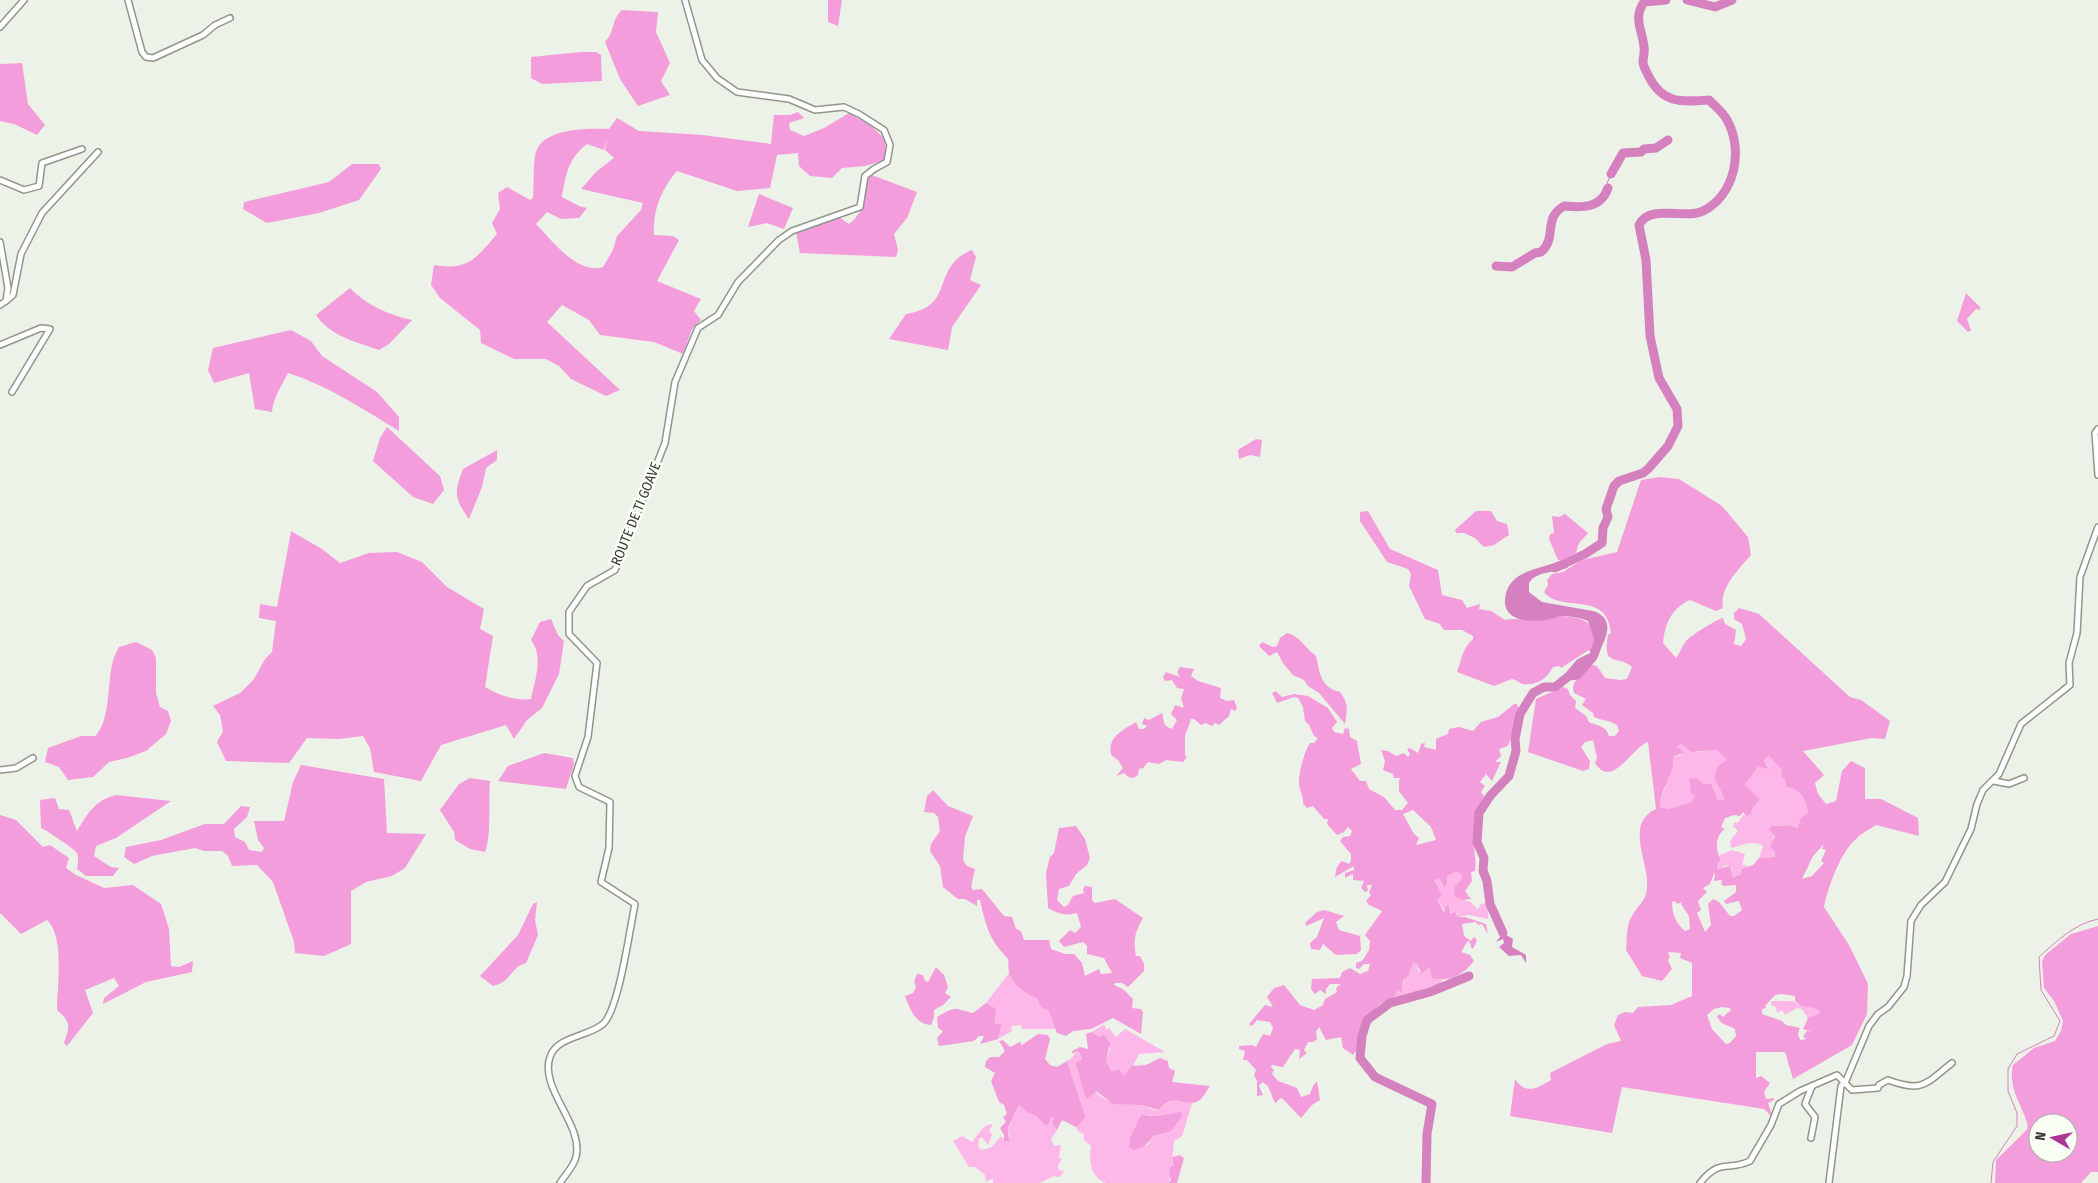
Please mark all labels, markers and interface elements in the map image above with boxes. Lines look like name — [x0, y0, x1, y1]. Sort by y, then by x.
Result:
street label: ROUTE DE TI GOAVE — [608, 460, 665, 568]
north arrow — [2028, 1113, 2078, 1163]
text: N — [2032, 1131, 2050, 1142]

